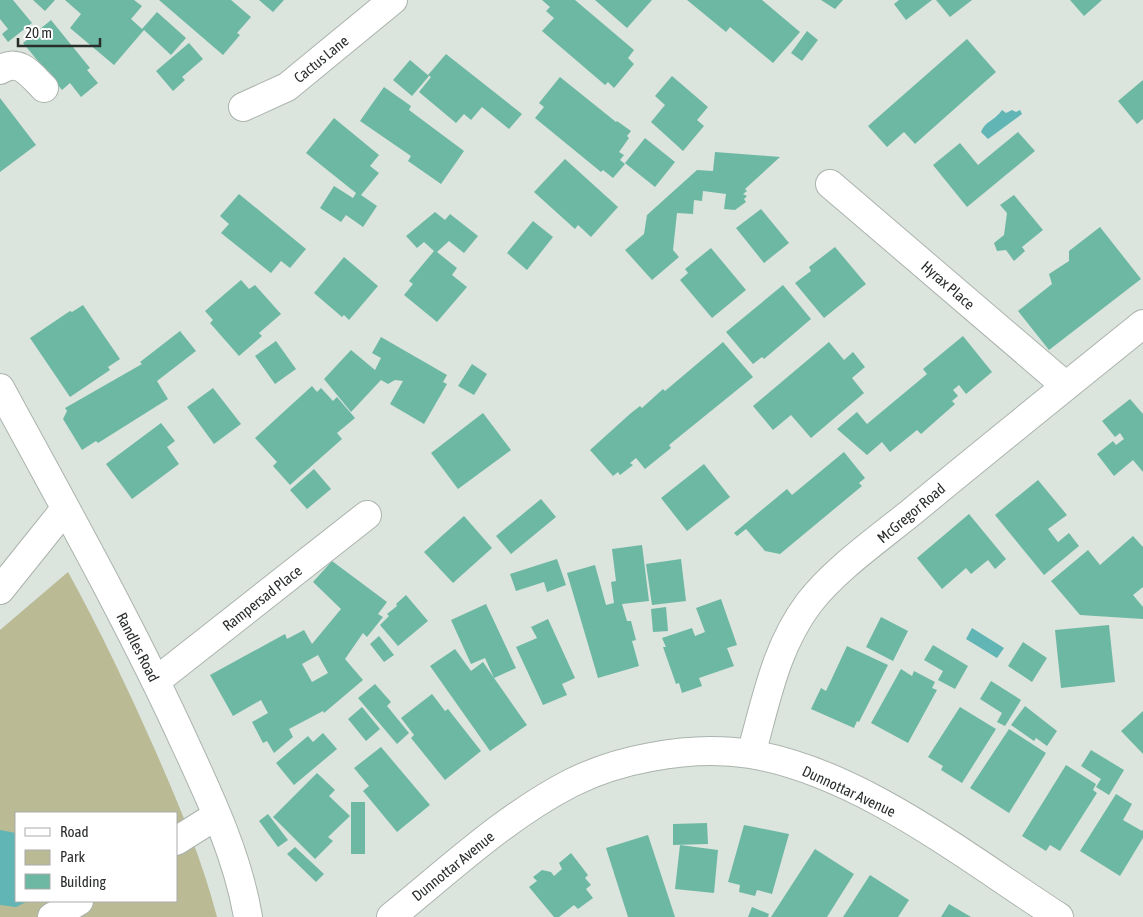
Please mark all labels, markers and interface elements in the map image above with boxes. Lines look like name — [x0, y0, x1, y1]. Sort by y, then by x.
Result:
scale bar — [18, 15, 100, 47]
text: 20 m — [25, 24, 52, 41]
street label: Cactus Lane — [290, 32, 352, 86]
street label: Hyrax Place — [918, 257, 978, 313]
street label: McGregor Road — [874, 480, 948, 546]
street label: Rampersad Place — [219, 562, 305, 634]
street label: Randles Road — [113, 610, 163, 684]
street label: Dunnottar Avenue — [800, 762, 898, 820]
legend — [15, 812, 178, 902]
text: Road — [60, 823, 89, 840]
street label: Dunnottar Avenue — [408, 828, 498, 904]
text: Park — [60, 848, 85, 865]
text: Building — [60, 873, 106, 890]

